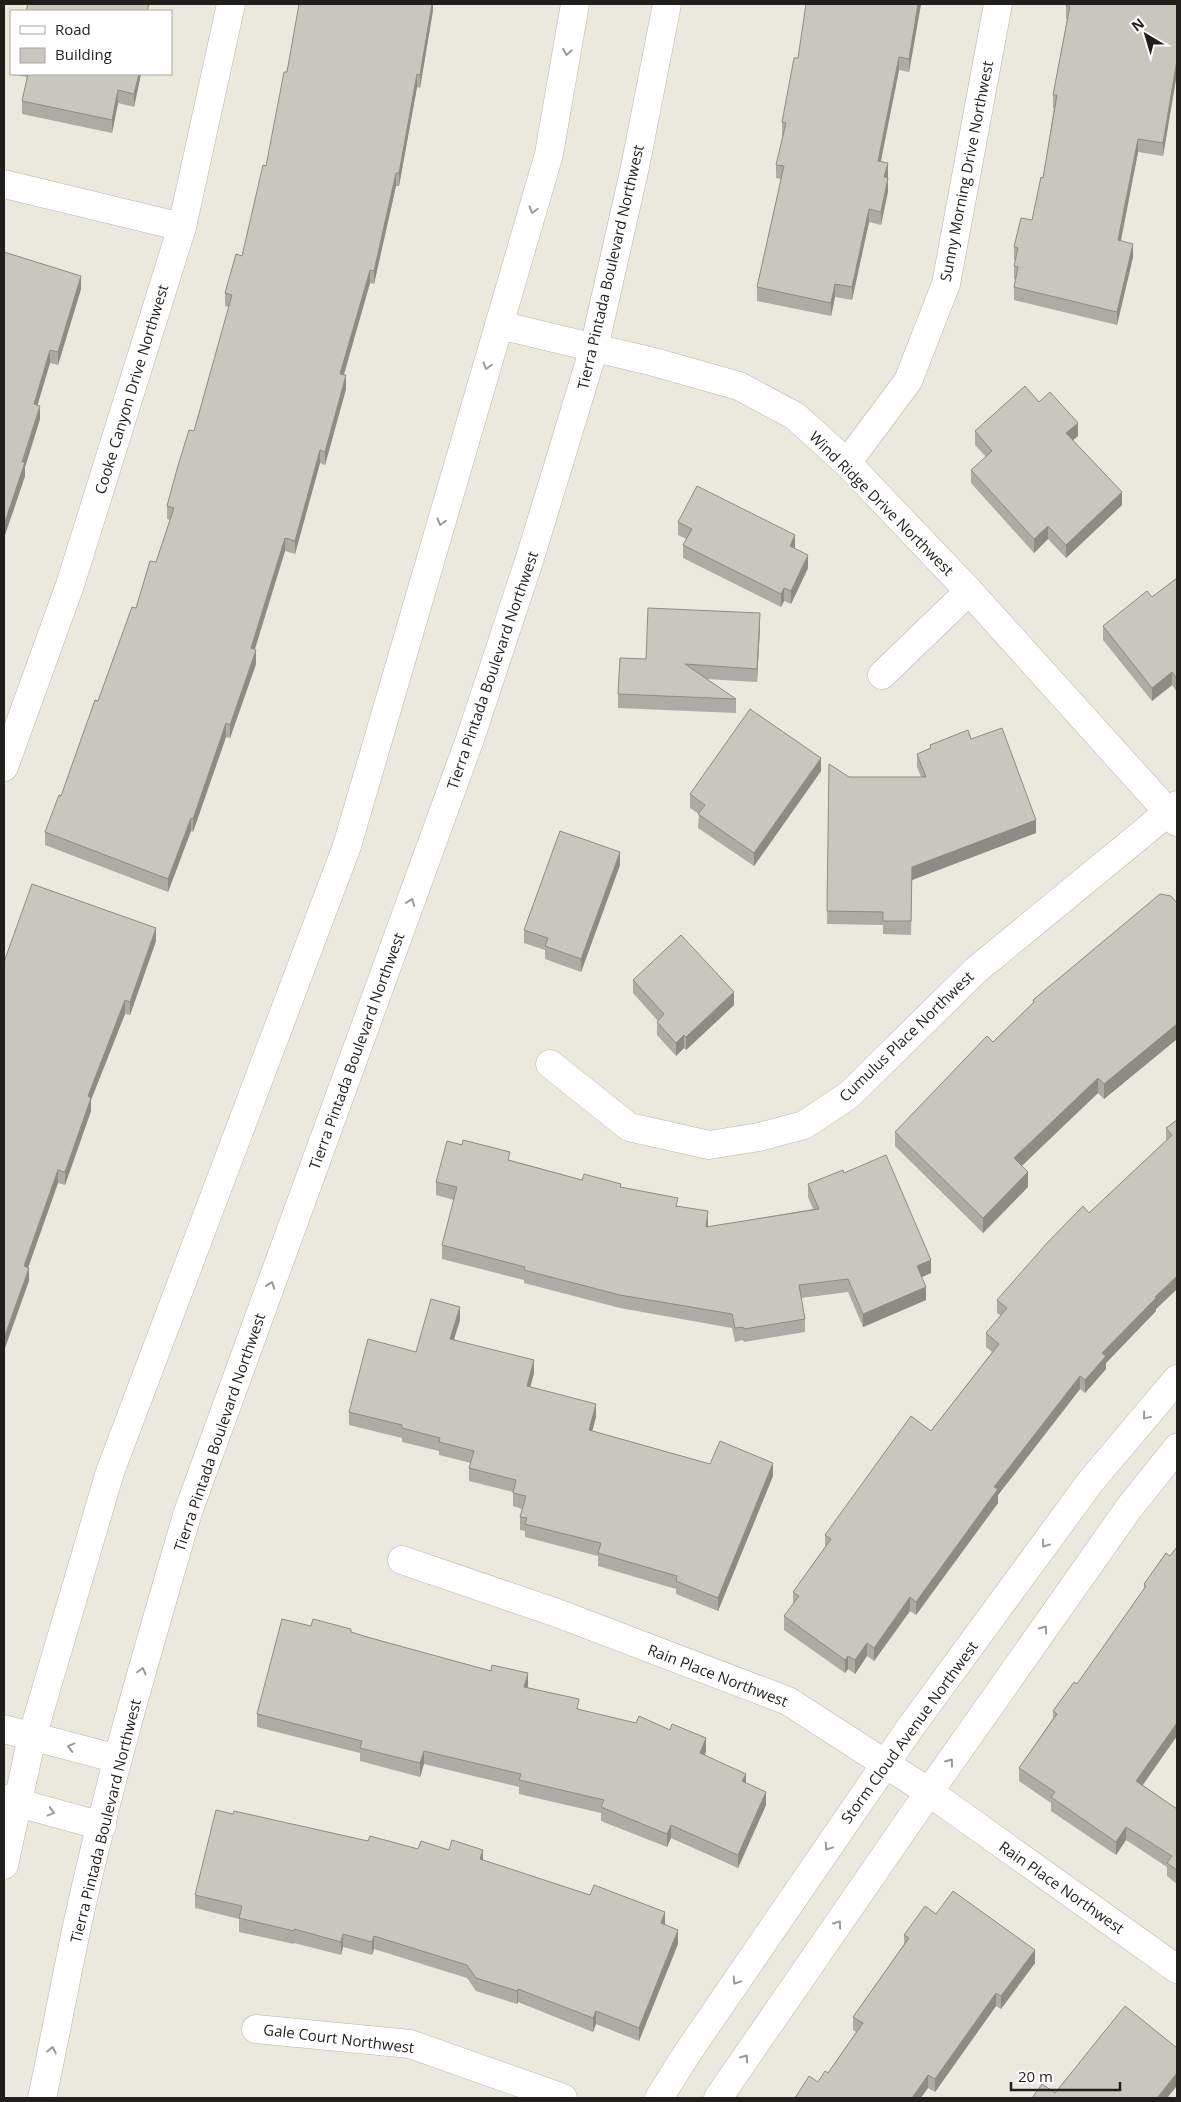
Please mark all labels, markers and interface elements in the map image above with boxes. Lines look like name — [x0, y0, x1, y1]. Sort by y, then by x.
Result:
legend — [10, 10, 172, 75]
north arrow — [1121, 10, 1171, 60]
text: N — [1127, 13, 1148, 35]
text: Road — [55, 19, 91, 39]
text: Building — [55, 44, 112, 64]
one-way arrow — [562, 47, 572, 56]
street label: Sunny Morning Drive Northwest — [935, 59, 997, 283]
street label: Tierra Pintada Boulevard Northwest — [572, 143, 648, 391]
one-way arrow — [528, 206, 538, 214]
street label: Cooke Canyon Drive Northwest — [89, 282, 173, 496]
one-way arrow — [482, 362, 493, 371]
street label: Wind Ridge Drive Northwest — [805, 426, 959, 580]
one-way arrow — [437, 518, 447, 526]
street label: Tierra Pintada Boulevard Northwest — [442, 548, 542, 792]
one-way arrow — [405, 898, 415, 907]
street label: Tierra Pintada Boulevard Northwest — [304, 930, 408, 1172]
street label: Cumulus Place Northwest — [834, 966, 978, 1106]
one-way arrow — [265, 1281, 275, 1290]
street label: Tierra Pintada Boulevard Northwest — [169, 1310, 269, 1554]
one-way arrow — [1142, 1411, 1151, 1420]
one-way arrow — [1042, 1538, 1051, 1548]
one-way arrow — [1038, 1626, 1047, 1635]
street label: Storm Cloud Avenue Northwest — [836, 1637, 982, 1827]
street label: Rain Place Northwest — [645, 1639, 791, 1711]
one-way arrow — [137, 1668, 147, 1676]
street label: Tierra Pintada Boulevard Northwest — [65, 1697, 145, 1945]
one-way arrow — [67, 1742, 76, 1753]
one-way arrow — [944, 1758, 953, 1768]
one-way arrow — [46, 1806, 54, 1816]
street label: Rain Place Northwest — [995, 1836, 1129, 1938]
one-way arrow — [825, 1841, 834, 1850]
one-way arrow — [832, 1921, 841, 1930]
one-way arrow — [733, 1975, 742, 1984]
street label: Gale Court Northwest — [262, 2019, 416, 2057]
one-way arrow — [46, 2046, 57, 2055]
one-way arrow — [739, 2054, 748, 2064]
scale bar — [1011, 2060, 1120, 2092]
text: 20 m — [1018, 2066, 1053, 2086]

